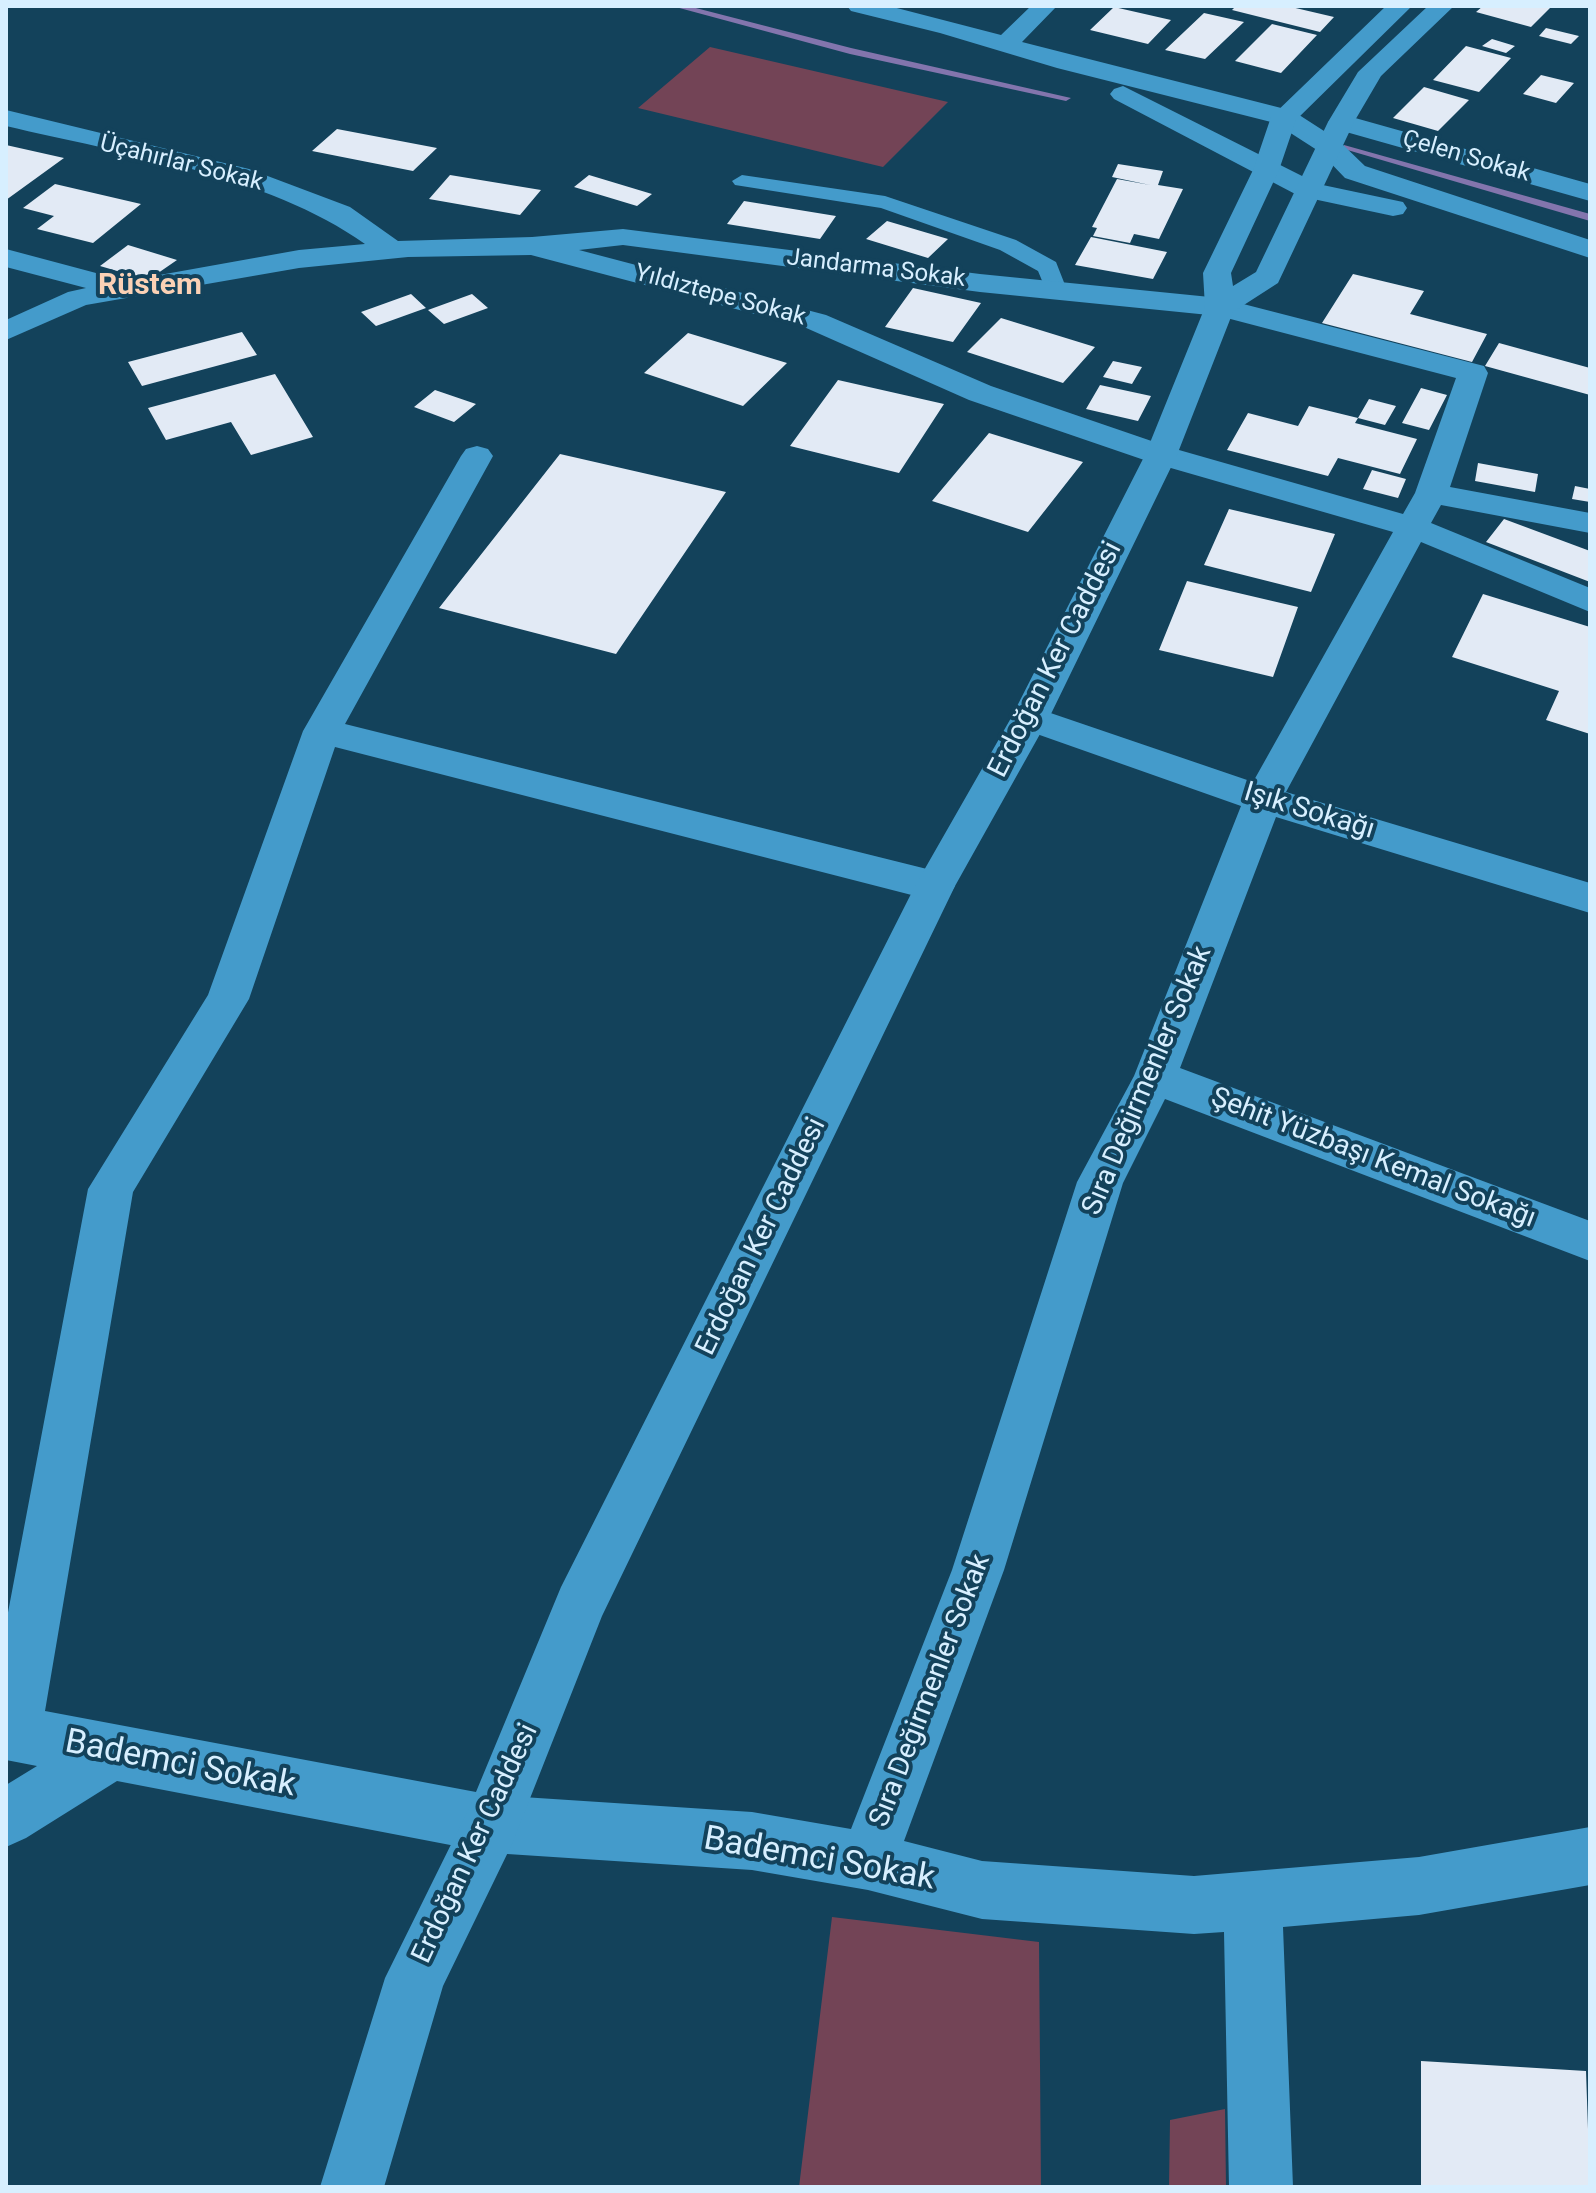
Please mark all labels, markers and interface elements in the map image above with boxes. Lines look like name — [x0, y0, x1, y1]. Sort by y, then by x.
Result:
street label: Çelen Sokak — [1399, 125, 1533, 189]
street label: Üçahırlar Sokak — [97, 130, 265, 198]
street label: Jandarma Sokak — [785, 244, 967, 294]
street label: Yıldıztepe Sokak — [631, 259, 809, 333]
district label: Rüstem — [98, 268, 202, 304]
street label: Erdoğan Ker Caddesi — [982, 537, 1130, 783]
street label: Işık Sokağı — [1240, 776, 1378, 848]
street label: Sıra Değirmenler Sokak — [1076, 941, 1220, 1221]
street label: Şehit Yüzbaşı Kemal Sokağı — [1206, 1082, 1540, 1236]
street label: Erdoğan Ker Caddesi — [690, 1113, 834, 1361]
street label: Sıra Değirmenler Sokak — [864, 1550, 998, 1832]
street label: Erdoğan Ker Caddesi — [406, 1719, 546, 1969]
street label: Bademci Sokak — [61, 1723, 299, 1807]
street label: Bademci Sokak — [700, 1820, 938, 1900]

